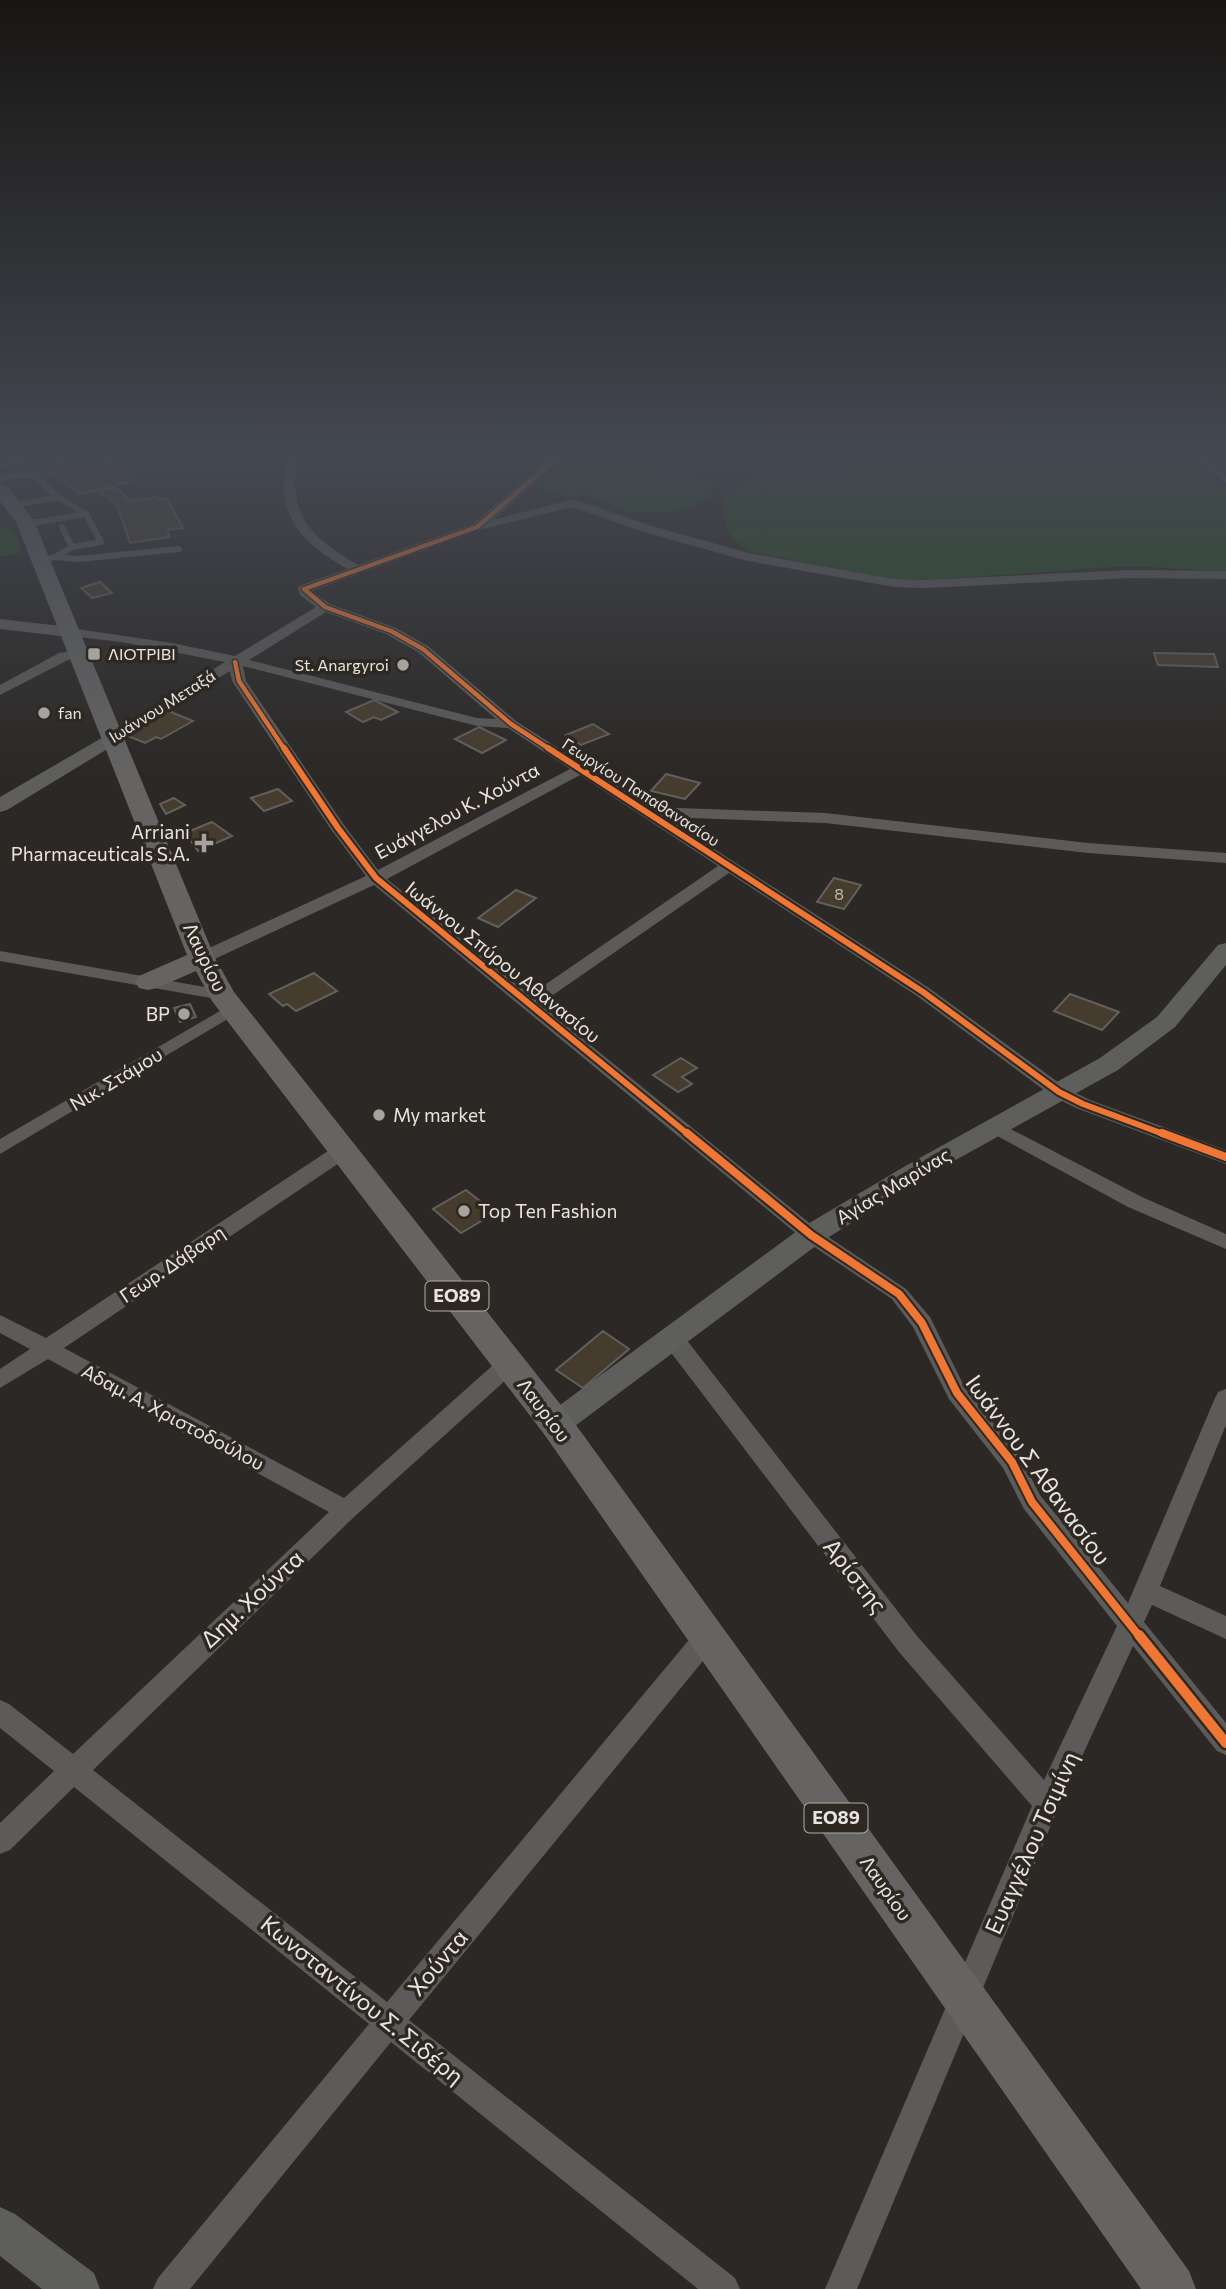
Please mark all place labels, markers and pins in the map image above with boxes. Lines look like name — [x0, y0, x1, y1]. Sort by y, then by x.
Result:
place label: ΛΙΟΤΡΙΒΙ — [108, 644, 176, 663]
marker: ΛΙΟΤΡΙΒΙ — [86, 646, 102, 662]
place label: St. Anargyroi — [295, 655, 389, 674]
marker: St. Anargyroi — [395, 657, 411, 673]
place label: fan — [58, 703, 82, 722]
marker: fan — [36, 705, 52, 721]
place label: Arriani Pharmaceuticals S.A. — [11, 820, 190, 865]
marker: Arriani Pharmaceuticals S.A. — [196, 835, 212, 851]
place label: BP — [146, 1002, 170, 1025]
marker: BP — [176, 1006, 192, 1022]
place label: My market — [393, 1103, 486, 1126]
marker: My market — [371, 1107, 387, 1123]
place label: Top Ten Fashion — [478, 1199, 617, 1222]
marker: Top Ten Fashion — [456, 1203, 472, 1219]

